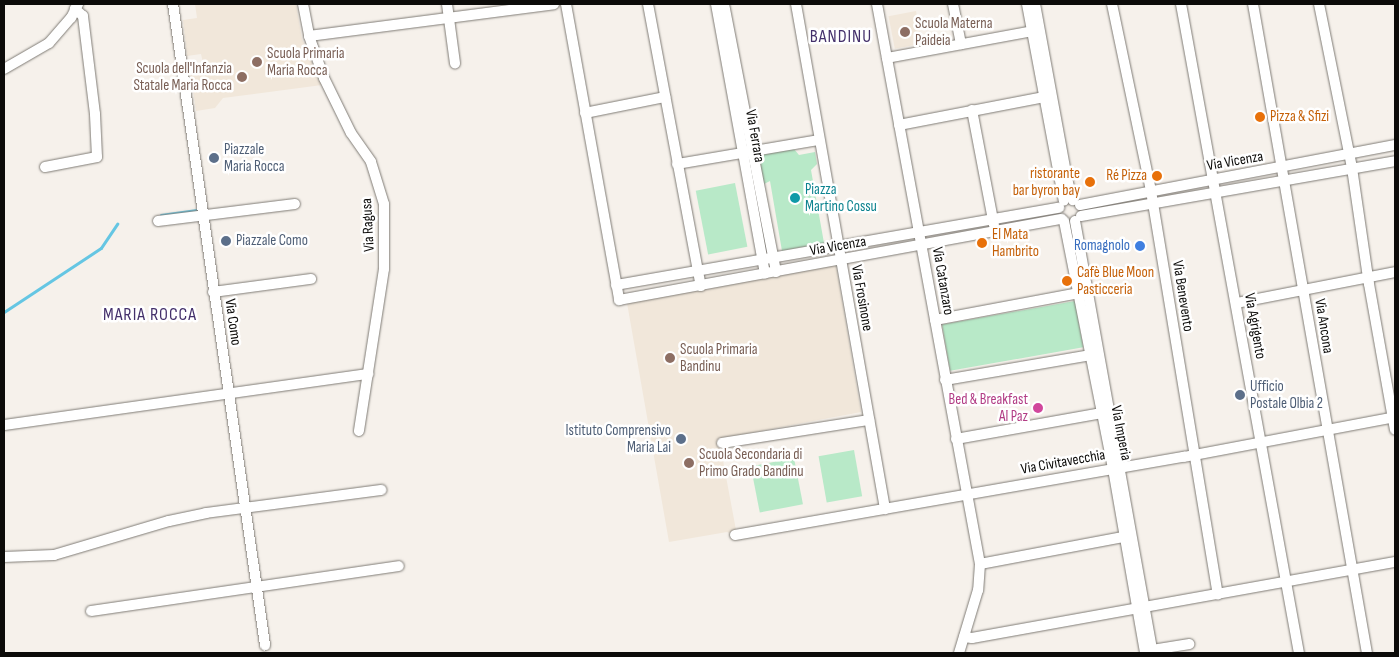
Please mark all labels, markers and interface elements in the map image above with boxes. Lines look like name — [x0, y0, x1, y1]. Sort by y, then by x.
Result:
place label: Scuola Materna Paideia — [915, 14, 993, 49]
district label: BANDINU — [809, 26, 873, 48]
marker: Scuola Materna Paideia — [899, 26, 911, 38]
place label: Scuola Primaria Maria Rocca — [267, 44, 345, 79]
marker: Scuola Primaria Maria Rocca — [251, 56, 263, 68]
place label: Scuola dell'Infanzia Statale Maria Rocca — [133, 59, 232, 94]
marker: Scuola dell'Infanzia Statale Maria Rocca — [236, 71, 248, 83]
street label: Via Ferrara — [742, 108, 768, 164]
place label: Pizza & Sfizi — [1270, 108, 1329, 126]
marker: Pizza & Sfizi — [1254, 111, 1266, 123]
place label: Piazzale Maria Rocca — [224, 140, 284, 175]
street label: Via Vicenza — [1205, 147, 1265, 175]
marker: Piazzale Maria Rocca — [208, 152, 220, 164]
place label: ristorante bar byron bay — [1013, 164, 1080, 199]
place label: Ré Pizza — [1106, 167, 1147, 185]
marker: Ré Pizza — [1151, 170, 1163, 182]
marker: ristorante bar byron bay — [1084, 176, 1096, 188]
place label: Piazza Martino Cossu — [805, 180, 877, 215]
marker: Piazza Martino Cossu — [789, 192, 801, 204]
street label: Via Ragusa — [358, 198, 378, 252]
place label: El Mata Hambrito — [992, 225, 1039, 260]
place label: Piazzale Como — [236, 232, 308, 250]
street label: Via Vicenza — [808, 232, 868, 260]
marker: Piazzale Como — [220, 235, 232, 247]
marker: El Mata Hambrito — [976, 237, 988, 249]
place label: Romagnolo — [1074, 237, 1130, 255]
marker: Romagnolo — [1134, 240, 1146, 252]
street label: Via Catanzaro — [928, 246, 958, 316]
street label: Via Benevento — [1169, 259, 1197, 333]
street label: Via Frosinone — [847, 263, 877, 333]
place label: Cafè Blue Moon Pasticceria — [1077, 263, 1154, 298]
marker: Cafè Blue Moon Pasticceria — [1061, 275, 1073, 287]
street label: Via Agrigento — [1240, 292, 1270, 360]
street label: Via Ancona — [1311, 297, 1337, 355]
street label: Via Como — [221, 298, 245, 346]
district label: MARIA ROCCA — [102, 304, 198, 326]
place label: Scuola Primaria Bandinu — [680, 340, 758, 375]
marker: Scuola Primaria Bandinu — [664, 352, 676, 364]
place label: Ufficio Postale Olbia 2 — [1250, 377, 1323, 412]
marker: Ufficio Postale Olbia 2 — [1234, 389, 1246, 401]
place label: Bed & Breakfast Al Paz — [949, 390, 1028, 425]
marker: Bed & Breakfast Al Paz — [1032, 402, 1044, 414]
street label: Via Imperia — [1107, 404, 1135, 462]
place label: Istituto Comprensivo Maria Lai — [566, 421, 671, 456]
marker: Istituto Comprensivo Maria Lai — [675, 433, 687, 445]
place label: Scuola Secondaria di Primo Grado Bandinu — [699, 445, 804, 480]
street label: Via Civitavecchia — [1019, 446, 1107, 478]
marker: Scuola Secondaria di Primo Grado Bandinu — [683, 457, 695, 469]

